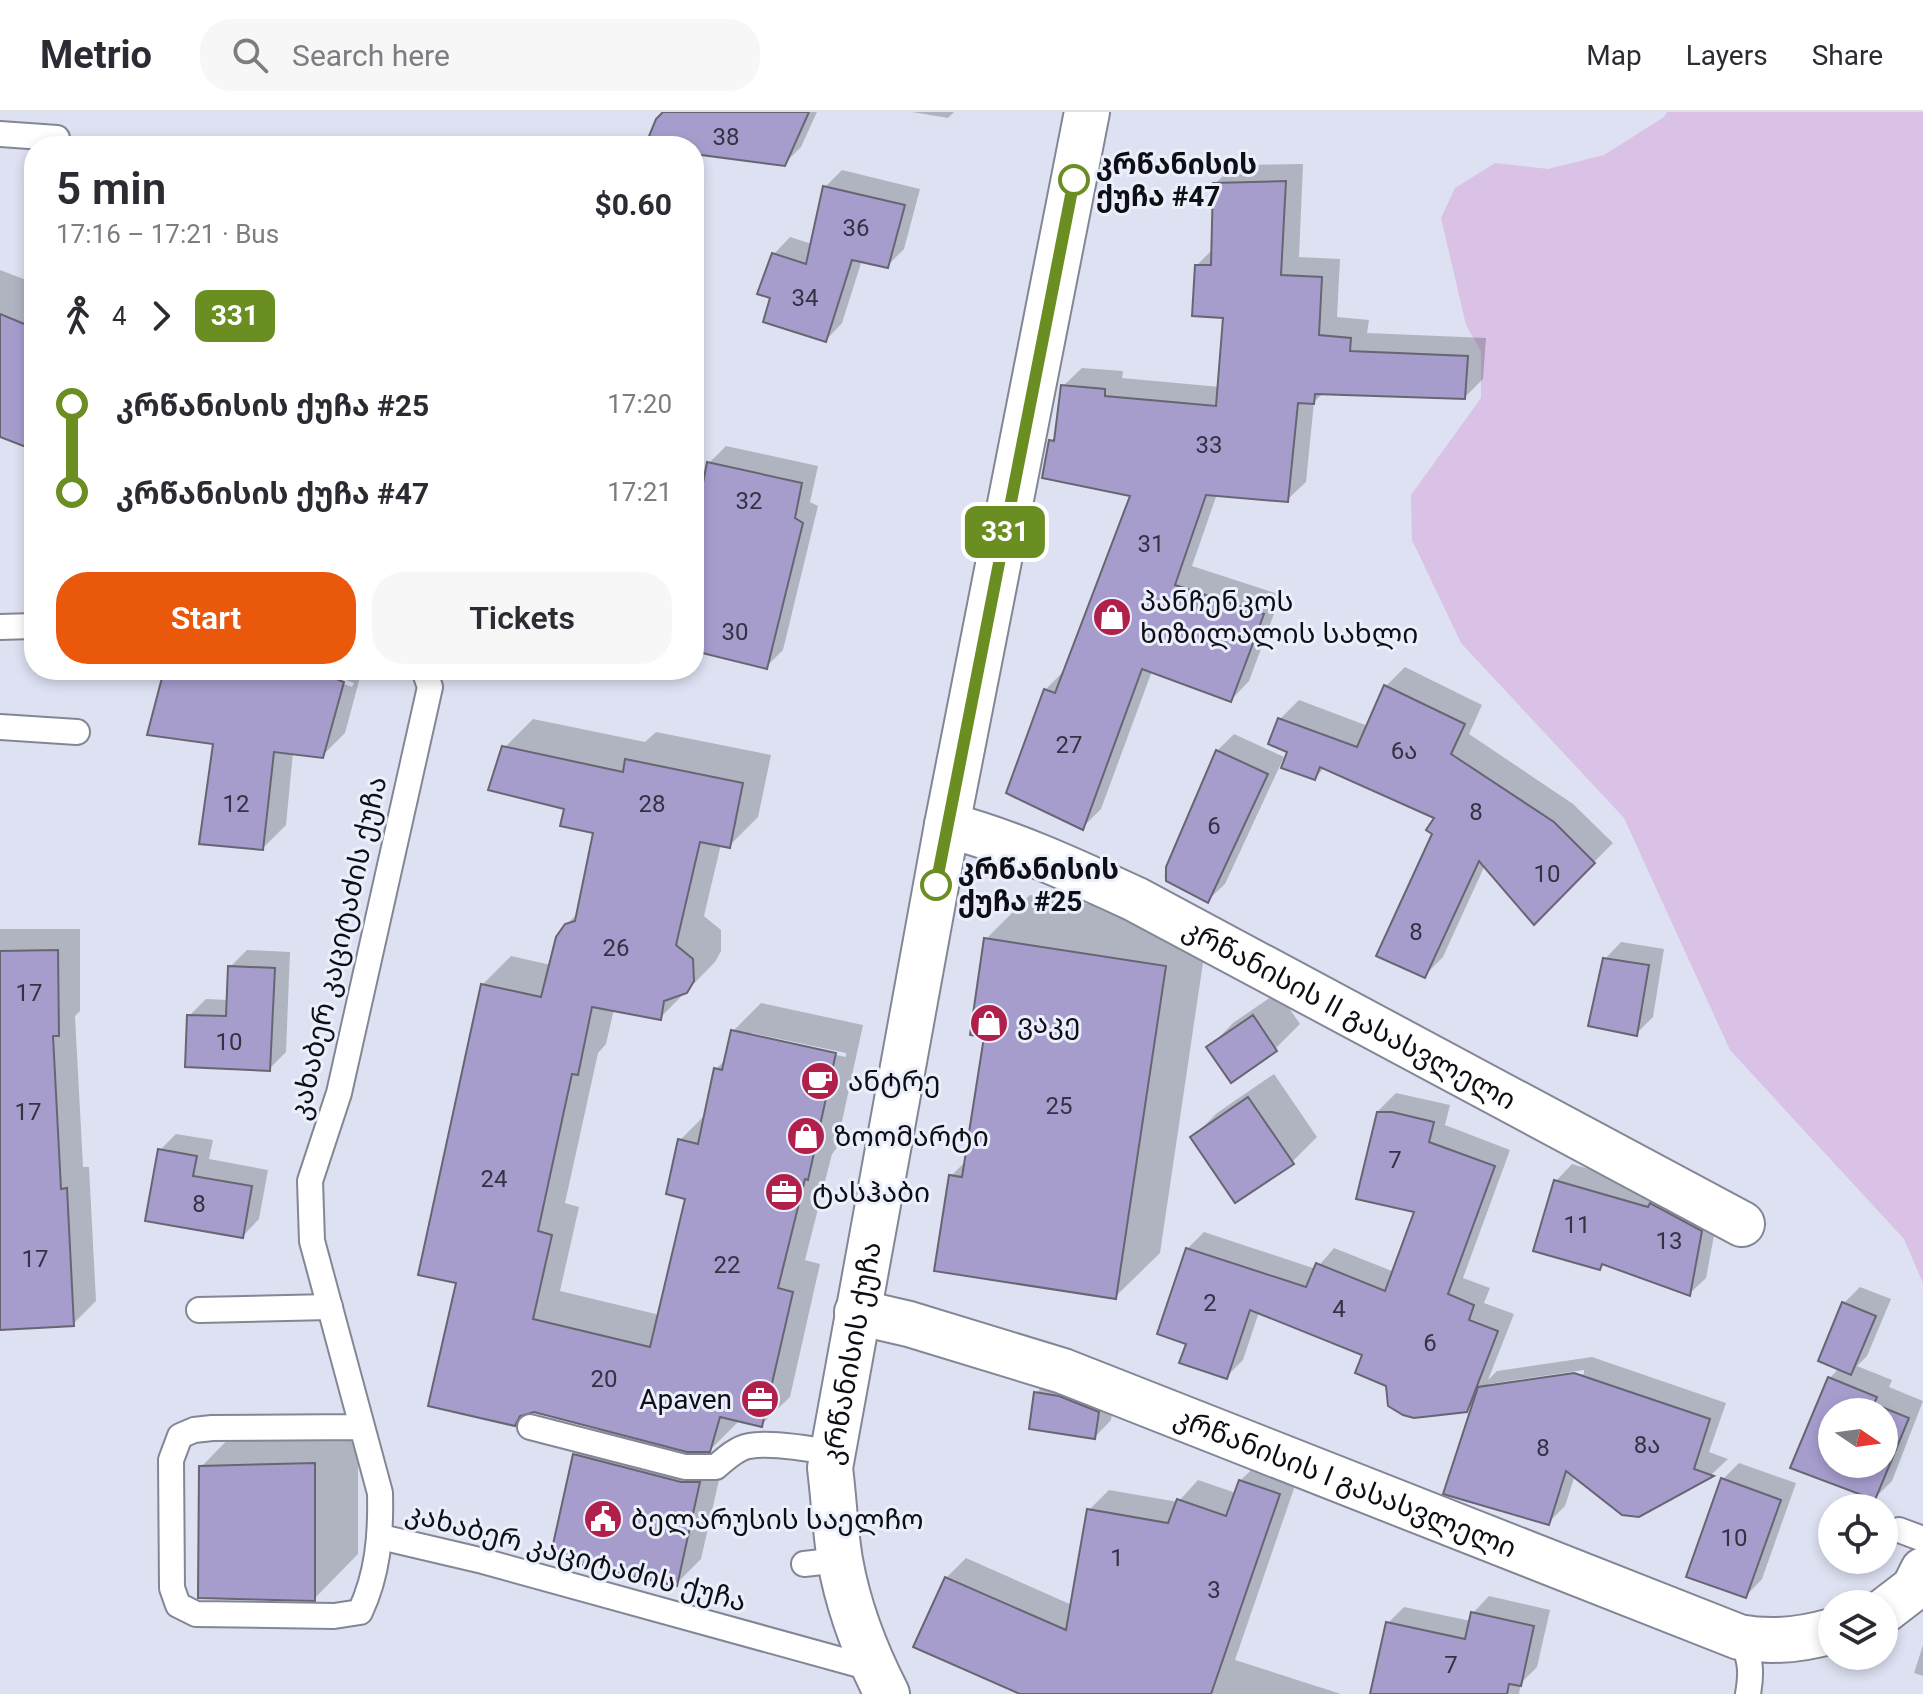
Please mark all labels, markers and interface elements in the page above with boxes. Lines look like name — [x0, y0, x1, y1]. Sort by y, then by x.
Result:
search box — [200, 19, 760, 91]
text: Metrio — [40, 33, 152, 77]
icon: search — [228, 33, 272, 77]
text: Search here — [292, 38, 450, 73]
text: Map — [1586, 39, 1642, 72]
text: Layers — [1686, 39, 1768, 72]
text: Share — [1812, 39, 1883, 72]
house number: 38 — [713, 123, 739, 151]
place label: კრწანისის ქუჩა #47 — [1096, 148, 1257, 213]
text: 5 min — [56, 163, 166, 215]
marker: კრწანისის ქუჩა #47 — [1059, 165, 1089, 195]
text: $0.60 — [594, 187, 672, 222]
house number: 36 — [843, 214, 869, 242]
text: 17:16 – 17:21 · Bus — [56, 219, 279, 249]
house number: 34 — [792, 284, 818, 312]
icon: walk — [56, 294, 100, 338]
icon: forward — [139, 294, 183, 338]
text: 331 — [211, 299, 259, 332]
text: 4 — [112, 301, 127, 331]
text: კრწანისის ქუჩა #25 — [116, 388, 429, 423]
text: 17:20 — [607, 389, 672, 419]
house number: 33 — [1196, 431, 1222, 459]
text: კრწანისის ქუჩა #47 — [116, 476, 429, 511]
text: 17:21 — [607, 477, 672, 507]
house number: 32 — [736, 487, 762, 515]
line badge: 331 — [959, 506, 1051, 558]
text: 331 — [981, 515, 1029, 548]
house number: 31 — [1138, 530, 1164, 558]
button: Start — [56, 572, 356, 664]
button: Tickets — [372, 572, 672, 664]
place label: პანჩენკოს ხიზილალის სახლი — [1140, 585, 1418, 650]
shop icon: პანჩენკოს ხიზილალის სახლი — [1091, 596, 1133, 638]
house number: 30 — [722, 618, 748, 646]
house number: 27 — [1056, 731, 1082, 759]
house number: 6ა — [1391, 737, 1417, 765]
street label: კახაბერ კაციტაძის ქუჩა — [282, 773, 394, 1123]
house number: 12 — [223, 790, 249, 818]
house number: 28 — [639, 790, 665, 818]
house number: 8 — [1469, 798, 1483, 826]
house number: 6 — [1207, 812, 1221, 840]
place label: კრწანისის ქუჩა #25 — [958, 853, 1119, 918]
house number: 10 — [1534, 860, 1560, 888]
marker: კრწანისის ქუჩა #25 — [921, 870, 951, 900]
street label: კრწანისის II გასასვლელი — [1178, 912, 1522, 1116]
house number: 8 — [1409, 918, 1423, 946]
house number: 26 — [603, 934, 629, 962]
house number: 17 — [16, 979, 42, 1007]
shop icon: ვაკე — [968, 1002, 1010, 1044]
place label: ვაკე — [1017, 1007, 1080, 1040]
house number: 10 — [216, 1028, 242, 1056]
cafe icon: ანტრე — [799, 1060, 841, 1102]
place label: ანტრე — [848, 1065, 940, 1098]
house number: 25 — [1046, 1092, 1072, 1120]
house number: 17 — [15, 1098, 41, 1126]
shop icon: ზოომარტი — [785, 1115, 827, 1157]
place label: ზოომარტი — [834, 1120, 989, 1153]
house number: 7 — [1388, 1146, 1402, 1174]
house number: 24 — [481, 1165, 507, 1193]
office icon: ტასჰაბი — [763, 1171, 805, 1213]
place label: ტასჰაბი — [812, 1176, 930, 1209]
house number: 8 — [192, 1190, 206, 1218]
house number: 11 — [1564, 1211, 1590, 1239]
house number: 13 — [1656, 1227, 1682, 1255]
street label: კრწანისის ქუჩა — [814, 1239, 887, 1467]
house number: 17 — [22, 1245, 48, 1273]
house number: 22 — [714, 1251, 740, 1279]
house number: 2 — [1203, 1289, 1217, 1317]
house number: 4 — [1332, 1295, 1346, 1323]
house number: 6 — [1423, 1329, 1437, 1357]
house number: 20 — [591, 1365, 617, 1393]
office icon: Apaven — [739, 1378, 781, 1420]
place label: Apaven — [639, 1383, 732, 1416]
north arrow — [1818, 1398, 1898, 1478]
map controls — [1818, 1398, 1898, 1670]
street label: კრწანისის I გასასვლელი — [1170, 1400, 1521, 1564]
house number: 8ა — [1634, 1431, 1660, 1459]
house number: 8 — [1536, 1434, 1550, 1462]
button: locate — [1818, 1494, 1898, 1574]
street label: კახაბერ კაციტაძის ქუჩა — [402, 1496, 750, 1618]
public building icon: ბელარუსის საელჩო — [582, 1498, 624, 1540]
place label: ბელარუსის საელჩო — [631, 1503, 924, 1536]
house number: 10 — [1721, 1524, 1747, 1552]
house number: 1 — [1110, 1544, 1124, 1572]
house number: 3 — [1207, 1576, 1221, 1604]
button: layers — [1818, 1590, 1898, 1670]
house number: 7 — [1444, 1651, 1458, 1679]

